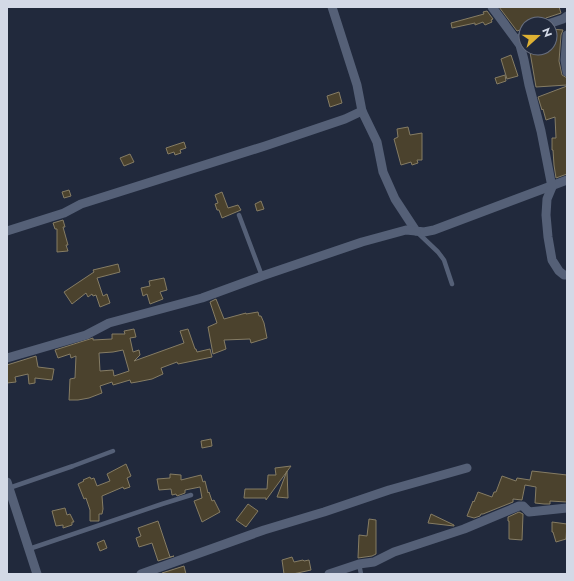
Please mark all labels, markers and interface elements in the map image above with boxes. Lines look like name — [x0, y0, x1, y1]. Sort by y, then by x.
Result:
north arrow — [518, 16, 558, 56]
text: N — [538, 25, 556, 39]

